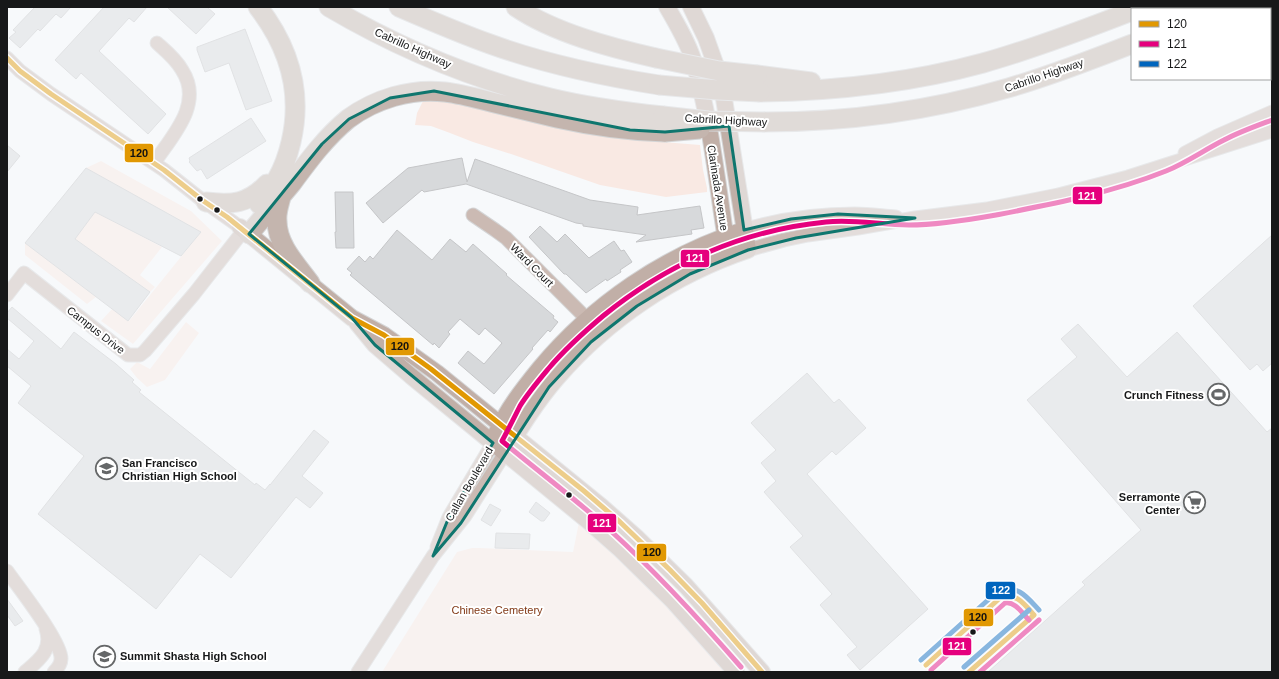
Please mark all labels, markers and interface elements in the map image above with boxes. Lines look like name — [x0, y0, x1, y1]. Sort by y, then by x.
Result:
legend — [1131, 8, 1271, 80]
text: 120 — [1167, 17, 1187, 31]
street label: Cabrillo Highway — [373, 26, 454, 70]
text: 121 — [1167, 37, 1187, 51]
street label: Cabrillo Highway — [1003, 56, 1085, 94]
text: 122 — [1167, 57, 1187, 71]
street label: Cabrillo Highway — [684, 112, 768, 128]
line badge: 120 — [124, 143, 154, 163]
street label: Clarinada Avenue — [705, 144, 731, 232]
text: 120 — [130, 147, 148, 159]
line badge: 121 — [1072, 186, 1103, 205]
text: 121 — [1078, 190, 1096, 202]
unlabelled marker — [195, 194, 205, 204]
unlabelled marker — [212, 205, 222, 215]
street label: Ward Court — [508, 241, 556, 289]
line badge: 121 — [680, 249, 710, 268]
text: 121 — [686, 252, 704, 264]
street label: Campus Drive — [65, 304, 127, 356]
line badge: 120 — [385, 337, 415, 356]
text: 120 — [391, 340, 409, 352]
sports icon: Crunch Fitness — [1206, 382, 1232, 408]
place label: Crunch Fitness — [1124, 389, 1204, 401]
street label: Callan Boulevard — [443, 445, 495, 523]
school or university icon: San Francisco Christian High School — [94, 456, 120, 482]
place label: San Francisco Christian High School — [122, 457, 237, 482]
unlabelled marker — [564, 490, 574, 500]
supermarket icon: Serramonte Center — [1182, 490, 1208, 516]
place label: Serramonte Center — [1119, 491, 1181, 516]
line badge: 121 — [587, 513, 617, 533]
text: 121 — [593, 517, 611, 529]
line badge: 120 — [636, 543, 667, 562]
text: 120 — [643, 546, 661, 558]
line badge: 122 — [985, 581, 1016, 600]
text: 122 — [992, 584, 1010, 596]
park label: Chinese Cemetery — [451, 604, 543, 616]
line badge: 120 — [963, 608, 994, 627]
text: 120 — [969, 611, 987, 623]
unlabelled marker — [968, 627, 978, 637]
line badge: 121 — [942, 637, 972, 656]
text: 121 — [948, 640, 966, 652]
school or university icon: Summit Shasta High School — [91, 643, 117, 669]
place label: Summit Shasta High School — [120, 650, 267, 662]

